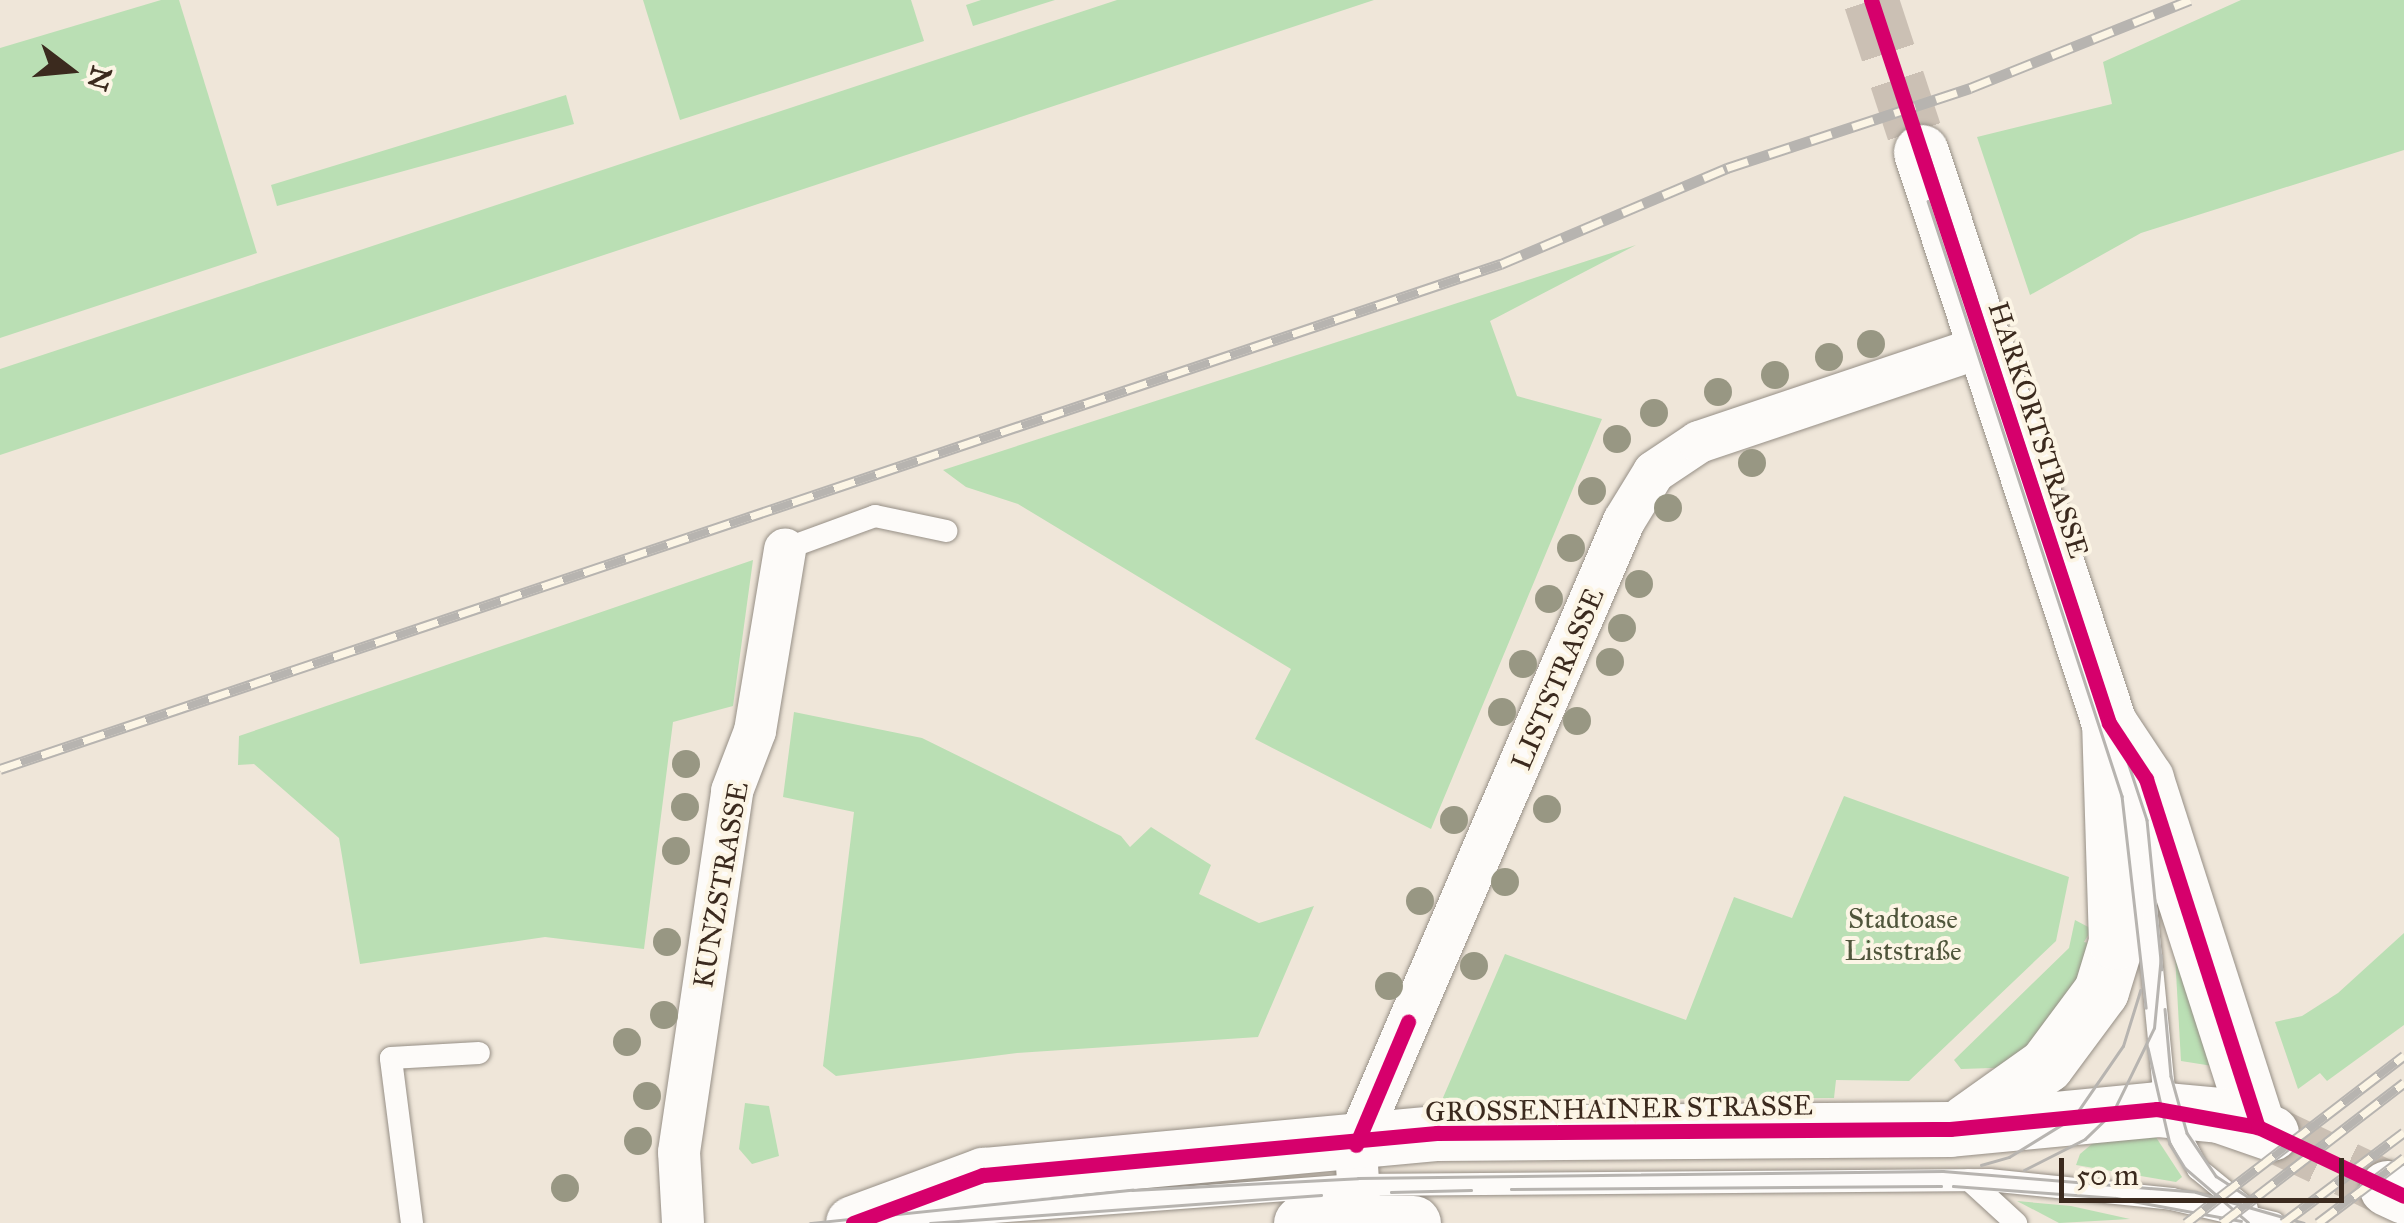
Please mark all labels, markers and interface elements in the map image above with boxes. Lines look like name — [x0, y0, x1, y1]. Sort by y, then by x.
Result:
north arrow — [20, 20, 120, 120]
text: N — [79, 62, 119, 95]
street label: HARKORTSTRASSE — [1981, 298, 2095, 562]
street label: LISTSTRASSE — [1505, 583, 1611, 775]
street label: KUNZSTRASSE — [686, 779, 756, 991]
park label: Stadtoase Liststraße — [1844, 902, 1962, 968]
street label: GROSSENHAINER STRASSE — [1425, 1089, 1813, 1129]
scale bar — [2064, 1138, 2349, 1200]
text: 50 m — [2076, 1157, 2139, 1193]

